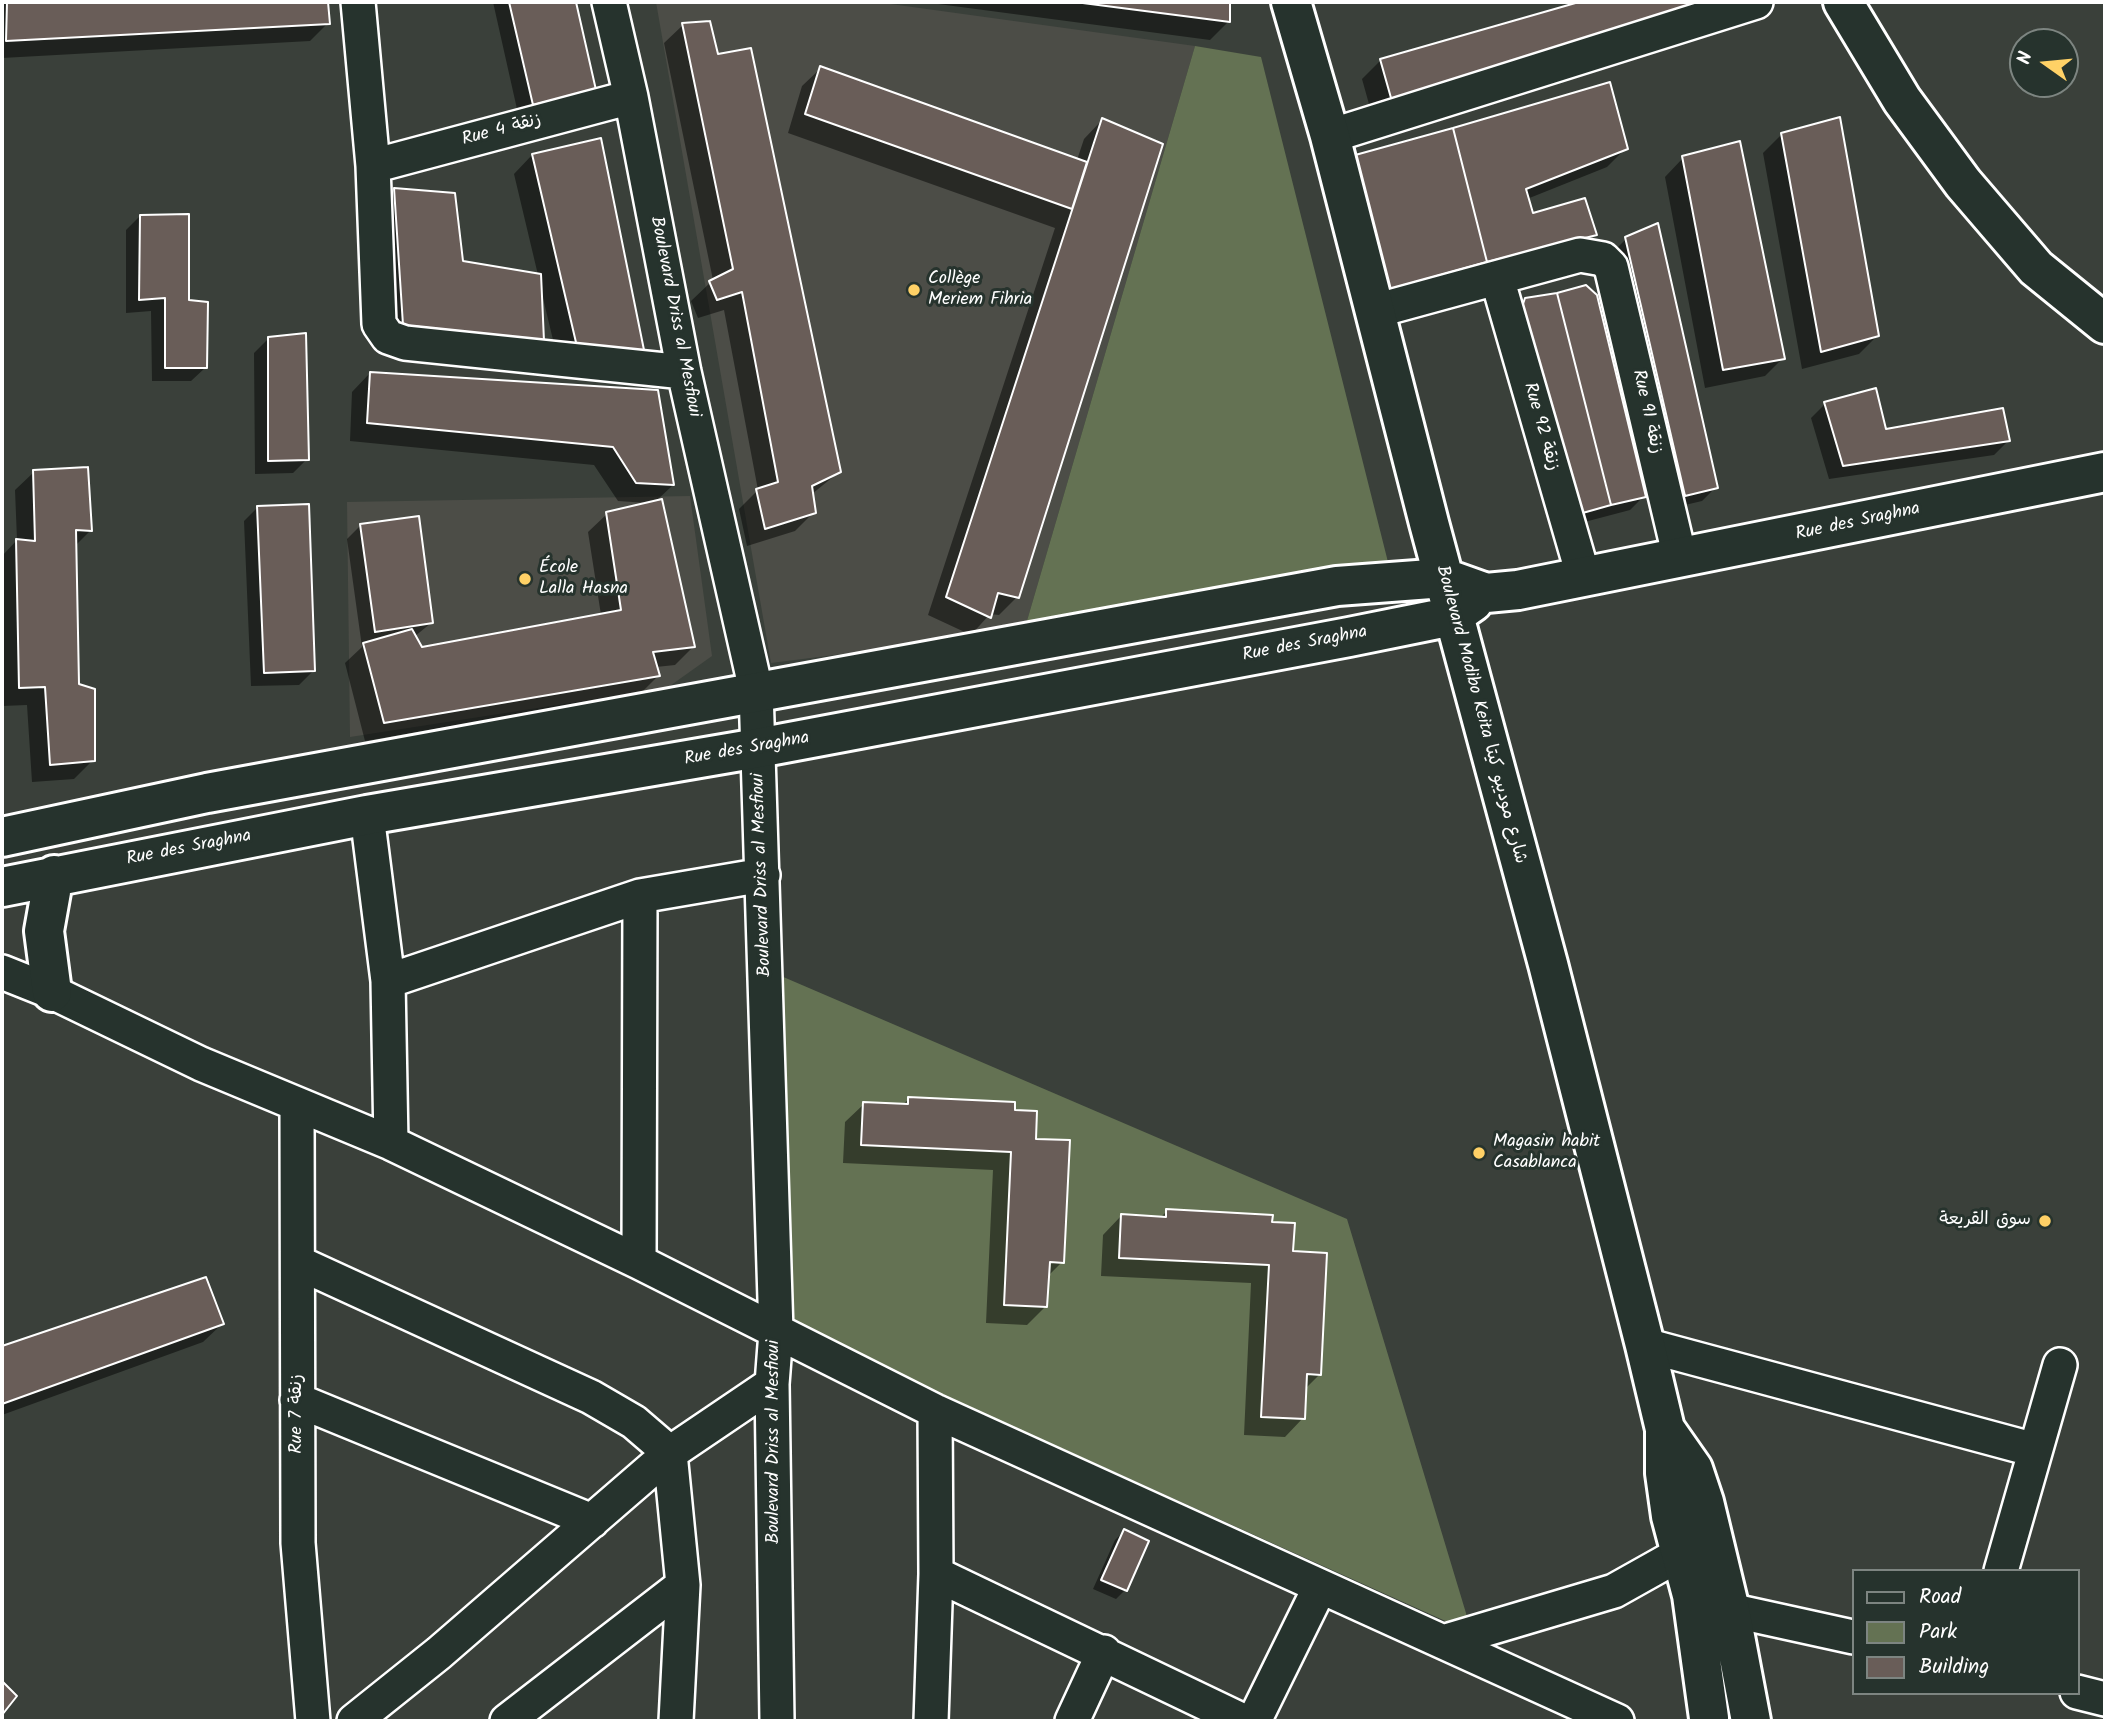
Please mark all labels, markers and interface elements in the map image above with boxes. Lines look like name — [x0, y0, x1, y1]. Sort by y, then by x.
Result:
north arrow — [2009, 28, 2079, 98]
text: N — [2010, 48, 2042, 68]
street label: Rue 4 زنقة — [460, 110, 544, 152]
street label: Boulevard Driss al Mesfioui — [644, 215, 704, 419]
place label: Collège Meriem Fihria — [928, 269, 1032, 312]
marker: Collège Meriem Fihria — [906, 282, 922, 298]
street label: Rue 91 زنقة — [1626, 368, 1666, 456]
street label: Rue 92 زنقة — [1517, 381, 1563, 473]
street label: Rue des Sraghna — [1794, 499, 1922, 547]
place label: École Lalla Hasna — [539, 558, 628, 600]
street label: Boulevard Modibo Keita شارع موديبو كيتا — [1430, 563, 1530, 867]
marker: École Lalla Hasna — [517, 571, 533, 587]
street label: Rue des Sraghna — [1241, 622, 1369, 668]
street label: Rue des Sraghna — [683, 728, 811, 772]
street label: Boulevard Driss al Mesfioui — [749, 773, 777, 977]
street label: Rue des Sraghna — [125, 826, 253, 872]
place label: Magasin habit Casablanca — [1493, 1132, 1600, 1174]
marker: Magasin habit Casablanca — [1471, 1145, 1487, 1161]
place label: سوق القريعة — [1939, 1210, 2031, 1232]
marker: سوق القريعة — [2037, 1213, 2053, 1229]
street label: Boulevard Driss al Mesfioui — [764, 1340, 786, 1544]
street label: Rue 7 زنقة — [287, 1374, 309, 1454]
legend — [1852, 1569, 2079, 1695]
text: Road — [1919, 1581, 1961, 1614]
text: Park — [1919, 1616, 1957, 1649]
text: Building — [1919, 1651, 1989, 1684]

